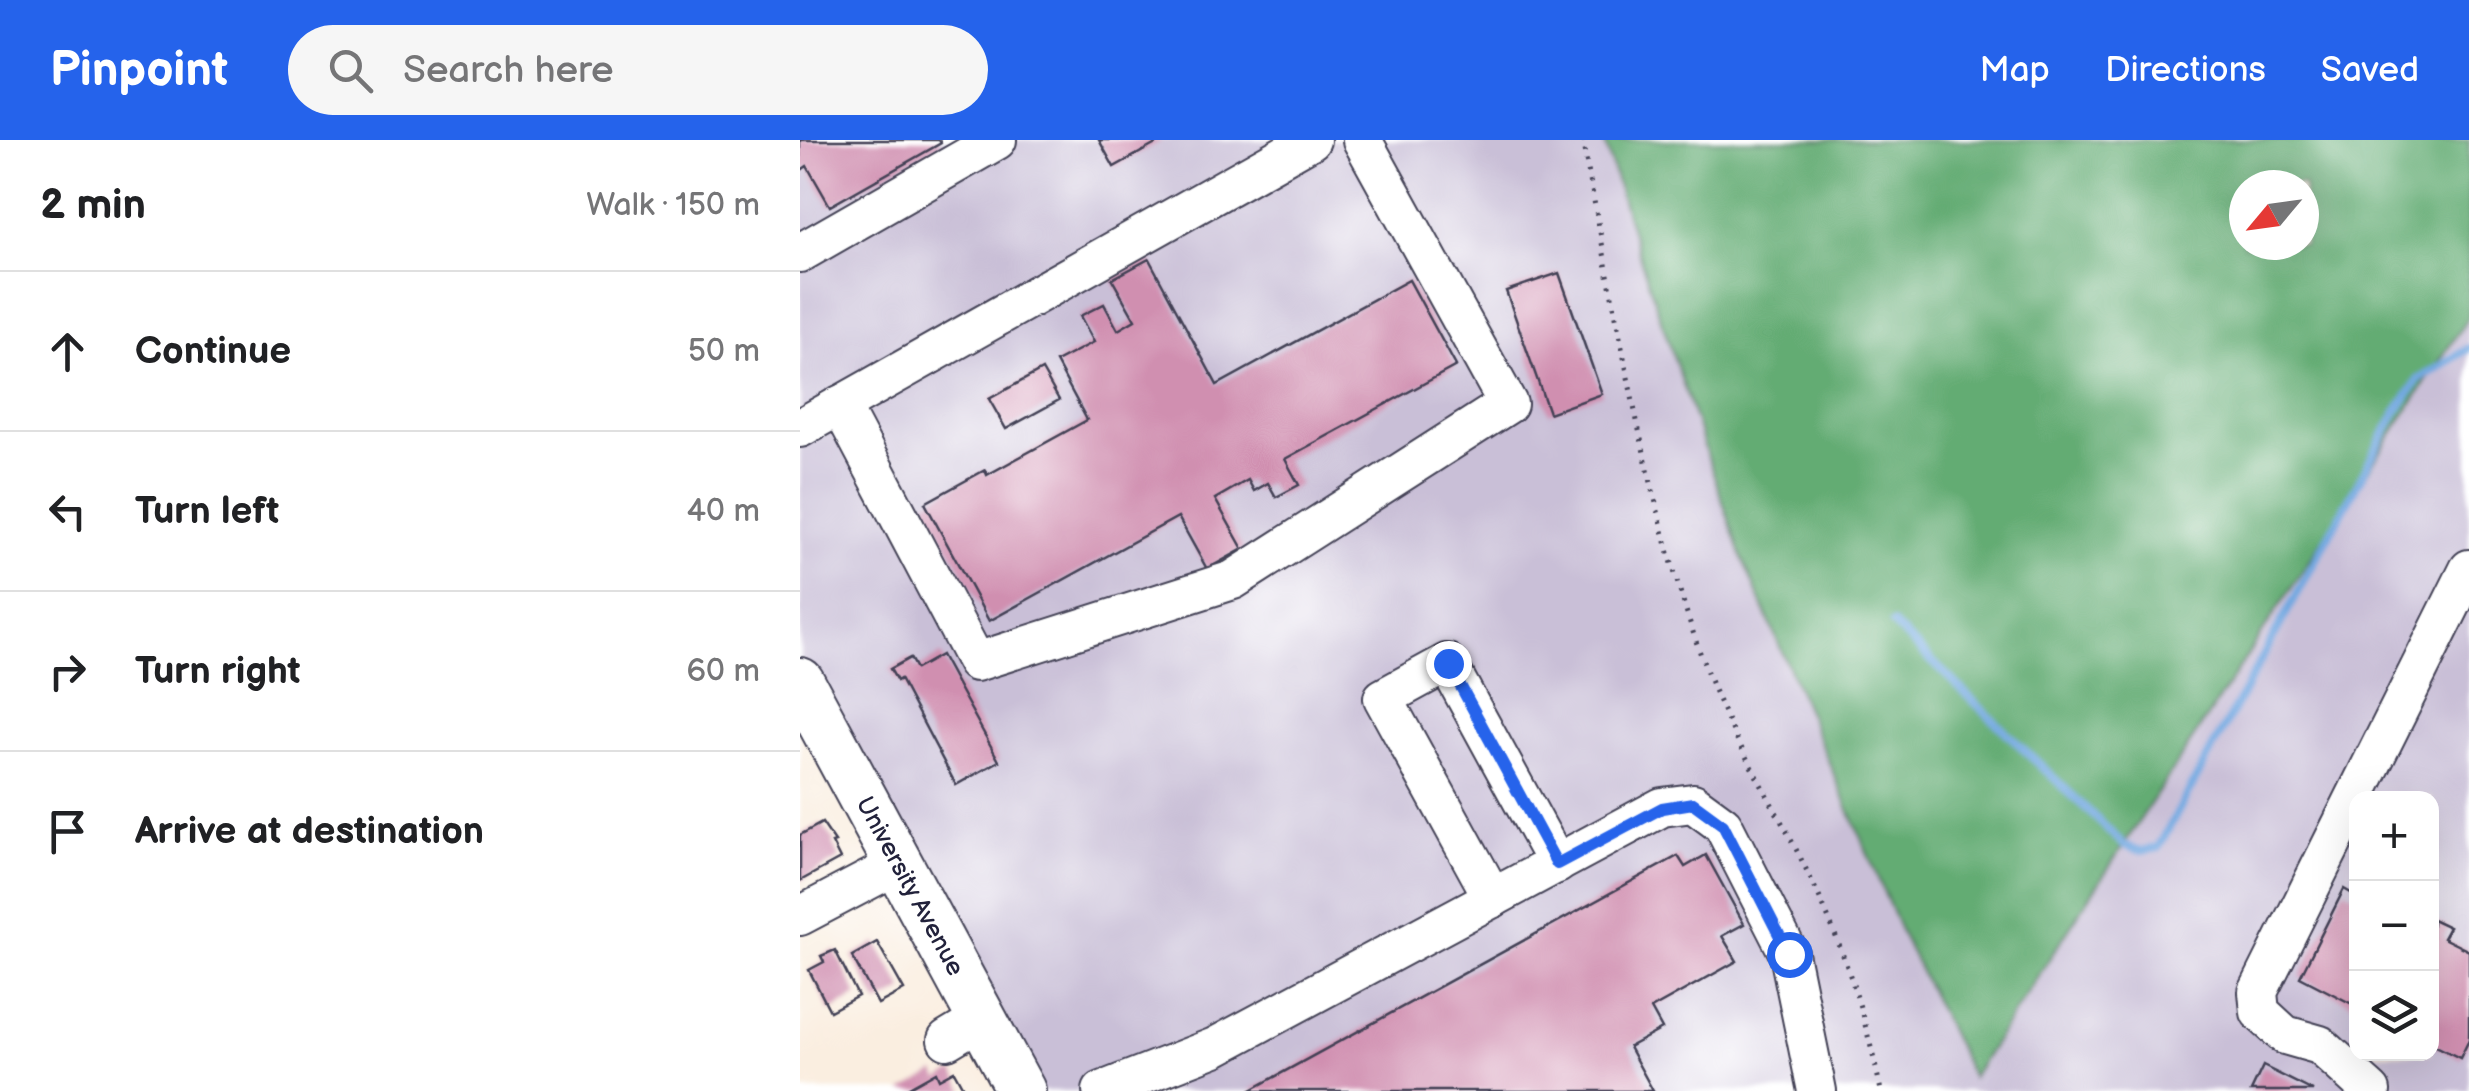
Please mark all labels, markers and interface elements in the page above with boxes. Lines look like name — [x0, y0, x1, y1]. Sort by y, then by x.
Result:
search box — [288, 25, 988, 115]
text: Pinpoint — [50, 42, 228, 99]
icon: search — [323, 43, 378, 98]
text: Search here — [403, 48, 614, 93]
text: Map — [1980, 49, 2050, 92]
text: Directions — [2105, 49, 2266, 92]
text: Saved — [2321, 49, 2419, 92]
north arrow — [2229, 170, 2319, 260]
text: 2 min — [40, 180, 146, 231]
text: Walk · 150 m — [586, 186, 760, 225]
icon: ahead — [40, 324, 95, 379]
text: Continue — [135, 329, 291, 374]
text: 50 m — [688, 332, 760, 371]
icon: left — [40, 484, 95, 539]
text: Turn left — [135, 489, 279, 534]
text: 40 m — [687, 492, 760, 531]
route end — [1426, 641, 1472, 687]
icon: right — [40, 644, 95, 699]
text: Turn right — [135, 649, 300, 694]
text: 60 m — [687, 652, 760, 691]
street label: University Avenue — [849, 791, 971, 981]
map controls — [2349, 791, 2439, 1061]
button: + — [2349, 791, 2439, 881]
icon: arrive — [40, 804, 95, 859]
text: Arrive at destination — [135, 809, 484, 854]
button: − — [2349, 881, 2439, 971]
route start — [1767, 932, 1813, 978]
button: layers — [2349, 971, 2439, 1061]

